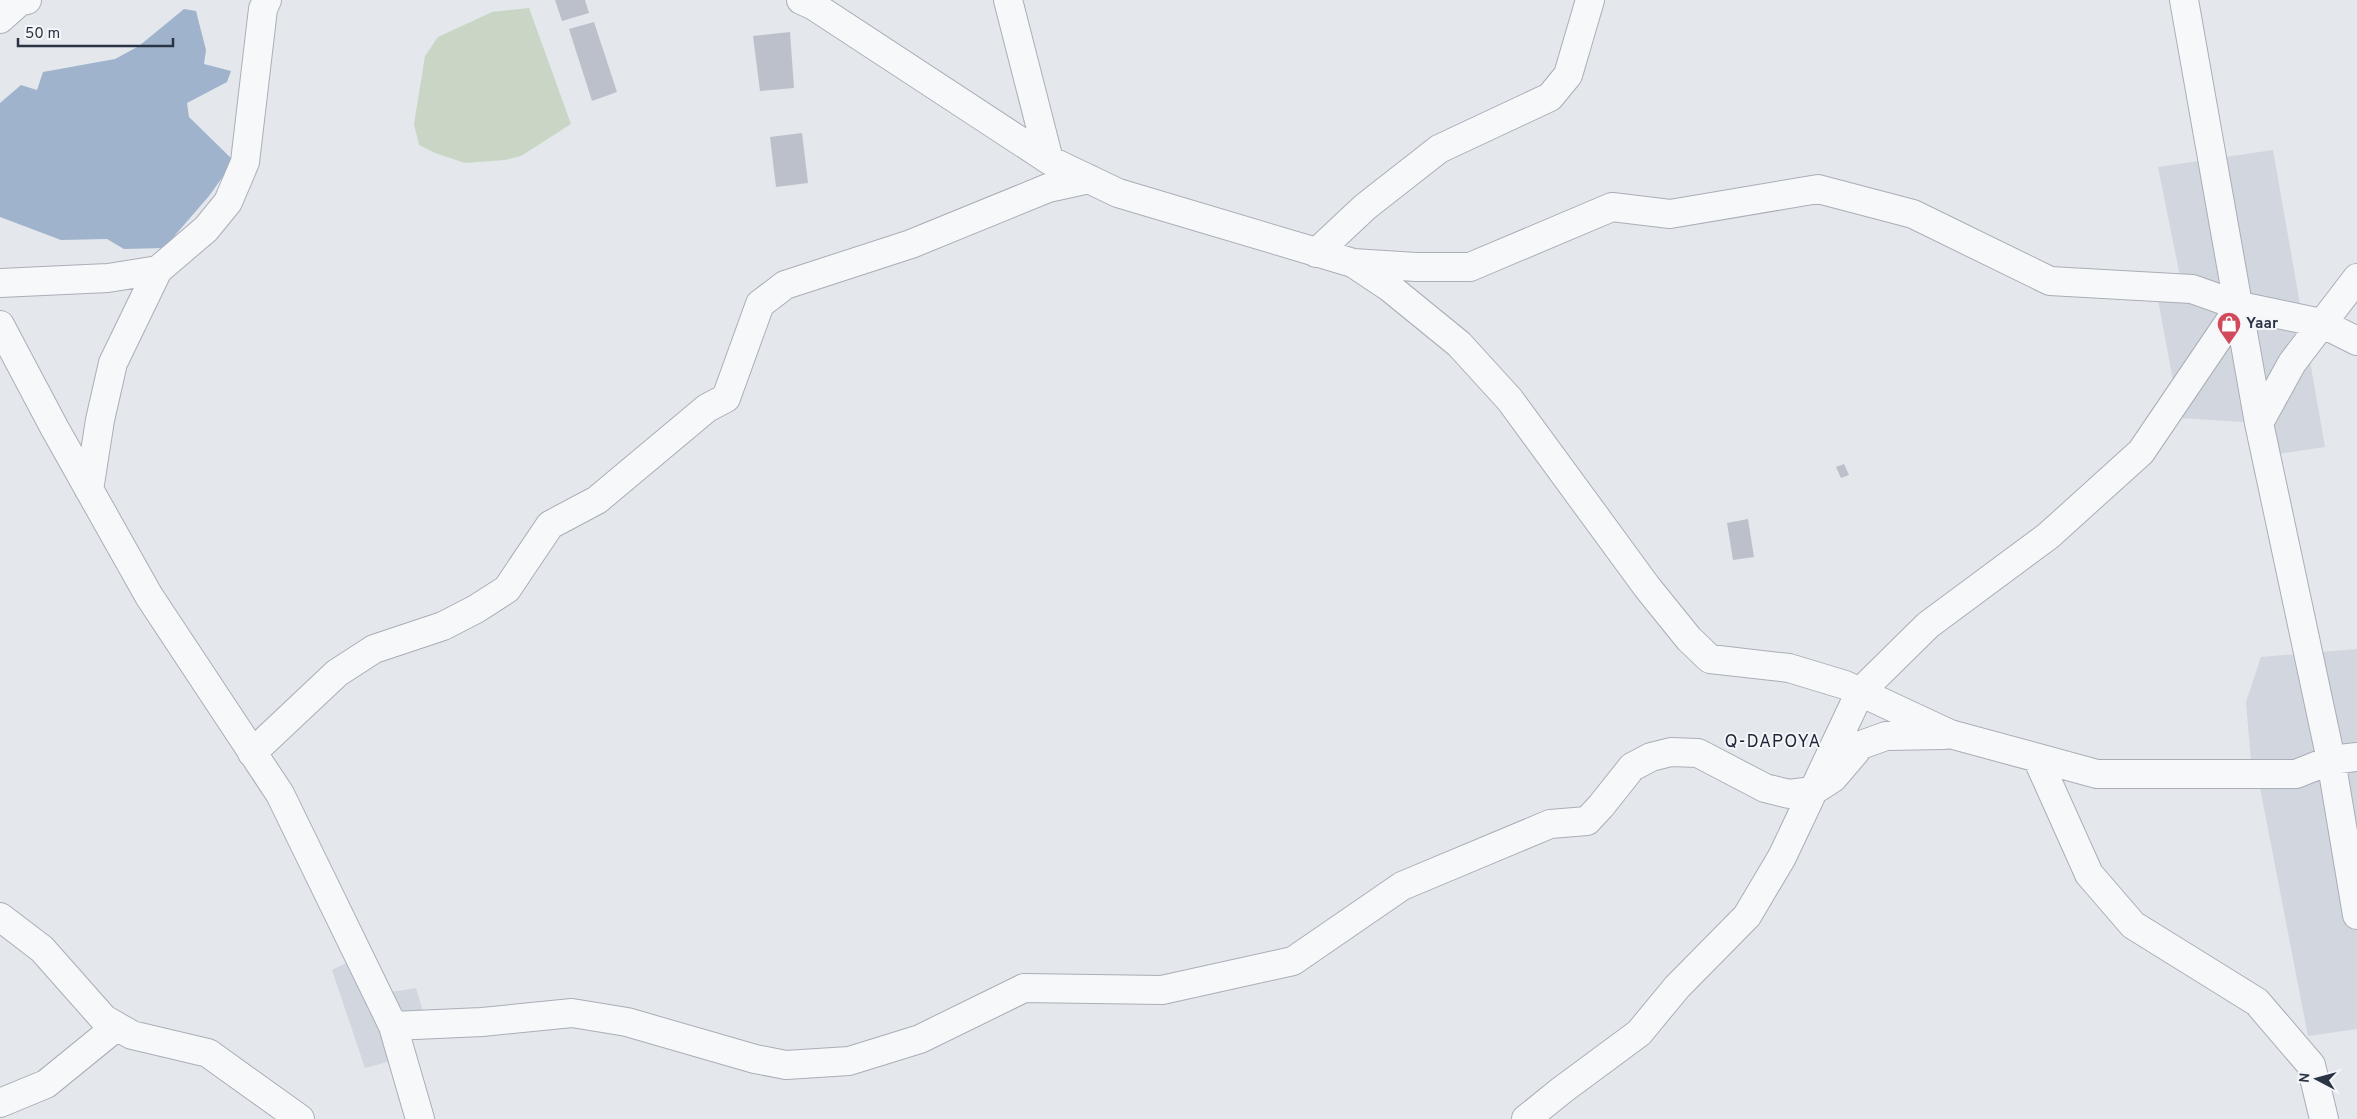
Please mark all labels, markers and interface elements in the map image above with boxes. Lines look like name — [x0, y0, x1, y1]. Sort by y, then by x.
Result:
scale bar — [18, 15, 172, 47]
text: 50 m — [25, 25, 60, 44]
shop icon: Yaar — [2216, 311, 2242, 345]
place label: Yaar — [2246, 315, 2279, 334]
district label: Q-DAPOYA — [1724, 731, 1822, 754]
north arrow — [2292, 1054, 2342, 1104]
text: N — [2297, 1072, 2315, 1084]

